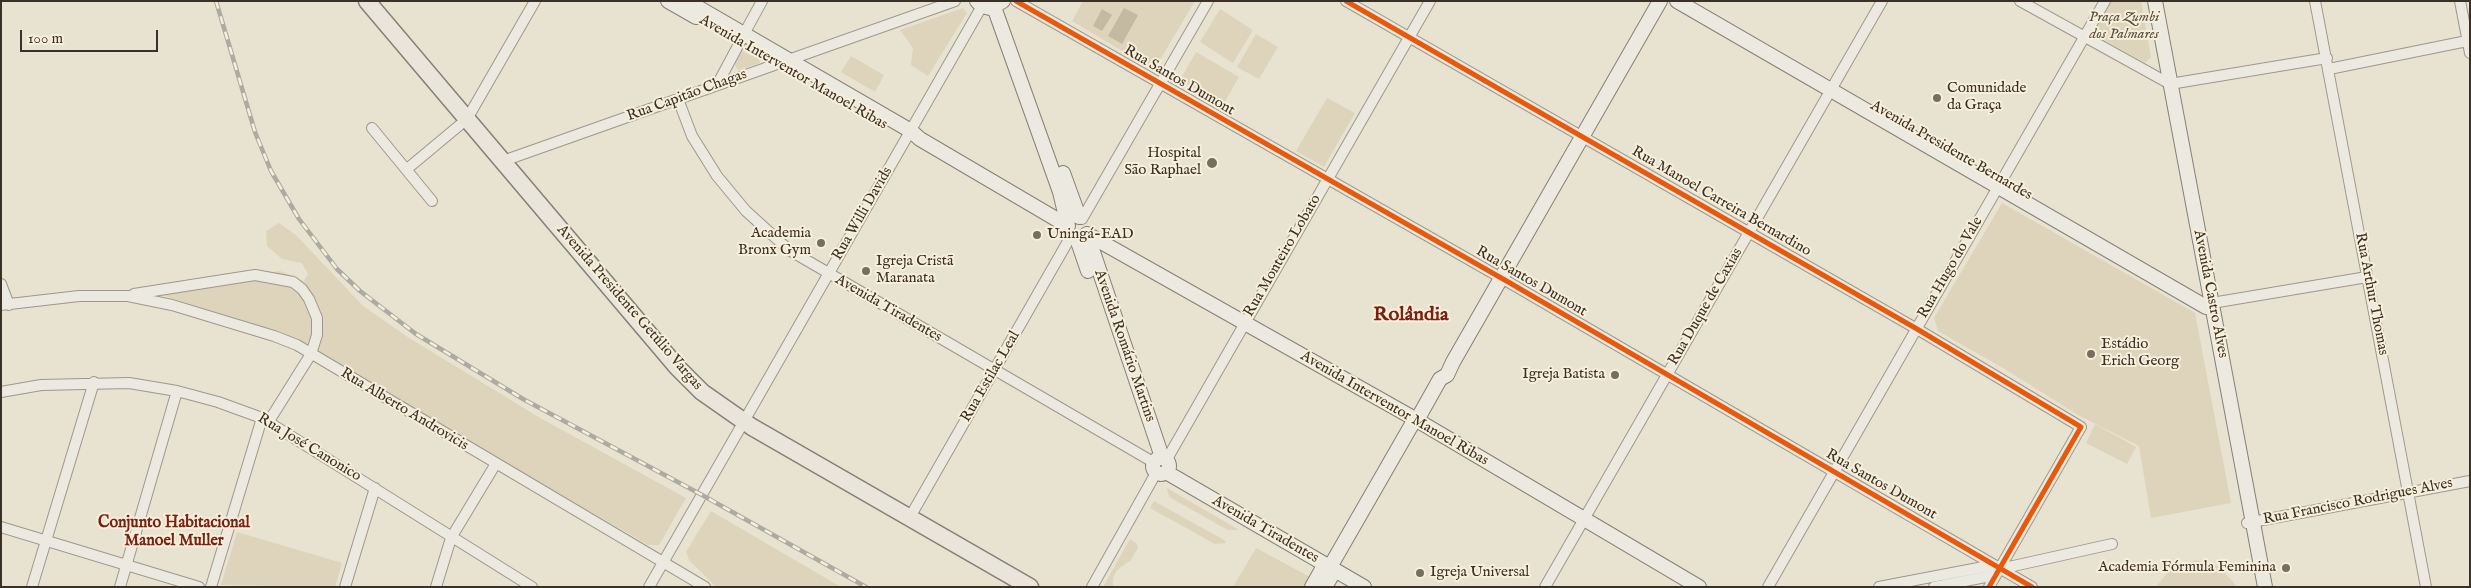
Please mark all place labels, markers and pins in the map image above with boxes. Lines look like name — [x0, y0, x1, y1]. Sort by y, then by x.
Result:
place label: Comunidade da Graça — [1947, 80, 2026, 115]
marker: Comunidade da Graça — [1931, 92, 1943, 104]
place label: Hospital São Raphael — [1124, 145, 1201, 180]
marker: Hospital São Raphael — [1205, 156, 1219, 170]
place label: Academia Bronx Gym — [738, 225, 811, 260]
place label: Uningá-EAD — [1047, 226, 1133, 244]
marker: Uningá-EAD — [1031, 229, 1043, 241]
marker: Academia Bronx Gym — [815, 237, 827, 249]
place label: Igreja Cristã Maranata — [876, 253, 953, 288]
marker: Igreja Cristã Maranata — [860, 265, 872, 277]
place label: Estádio Erich Georg — [2101, 336, 2179, 371]
marker: Estádio Erich Georg — [2085, 348, 2097, 360]
place label: Igreja Batista — [1522, 366, 1605, 384]
marker: Igreja Batista — [1609, 369, 1621, 381]
place label: Academia Fórmula Feminina — [2098, 559, 2276, 577]
marker: Academia Fórmula Feminina — [2280, 562, 2292, 574]
place label: Igreja Universal — [1430, 564, 1529, 582]
marker: Igreja Universal — [1414, 567, 1426, 579]

